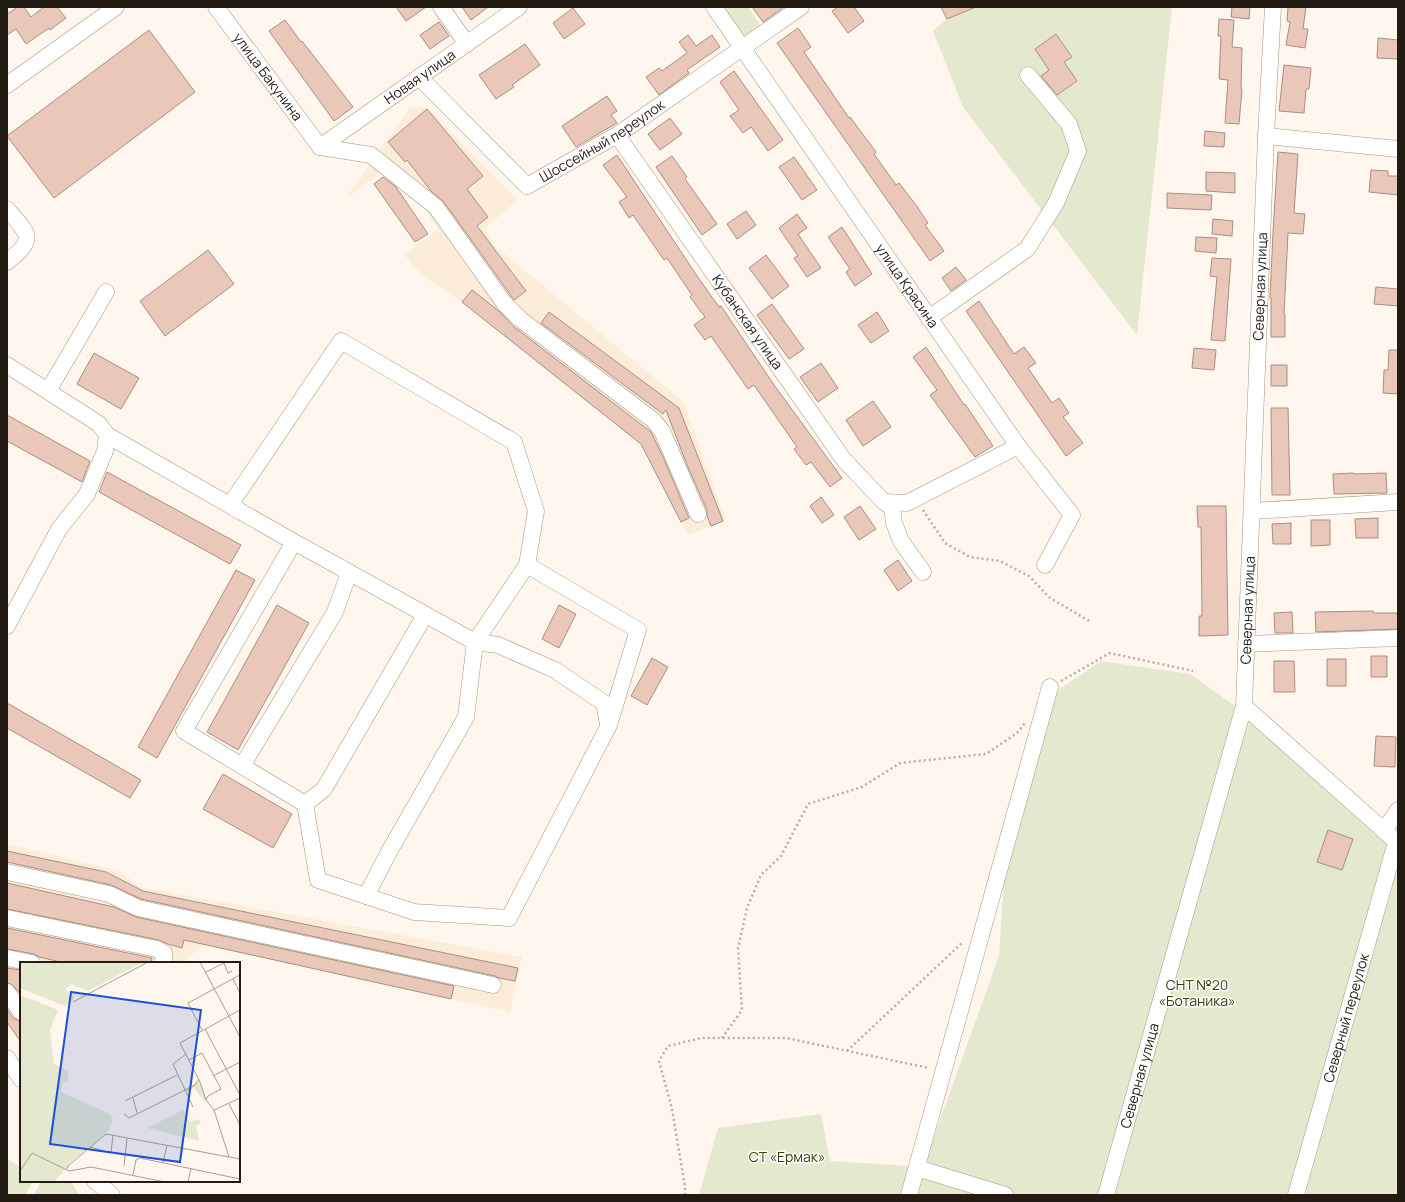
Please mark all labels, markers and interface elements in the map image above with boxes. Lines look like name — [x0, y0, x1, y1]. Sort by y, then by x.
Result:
street label: улица Бакунина — [229, 29, 307, 124]
street label: Новая улица — [380, 45, 459, 108]
street label: Шоссейный переулок — [536, 94, 669, 186]
street label: Северная улица — [1248, 232, 1271, 341]
street label: улица Красина — [872, 239, 943, 331]
street label: Кубанская улица — [708, 270, 788, 373]
street label: Северная улица — [1236, 556, 1259, 665]
street label: Северный переулок — [1318, 950, 1373, 1085]
inset map — [20, 962, 240, 1182]
park label: СНТ №20 «Ботаника» — [1158, 975, 1236, 1010]
street label: Северная улица — [1115, 1021, 1163, 1130]
park label: СТ «Ермак» — [749, 1147, 825, 1166]

